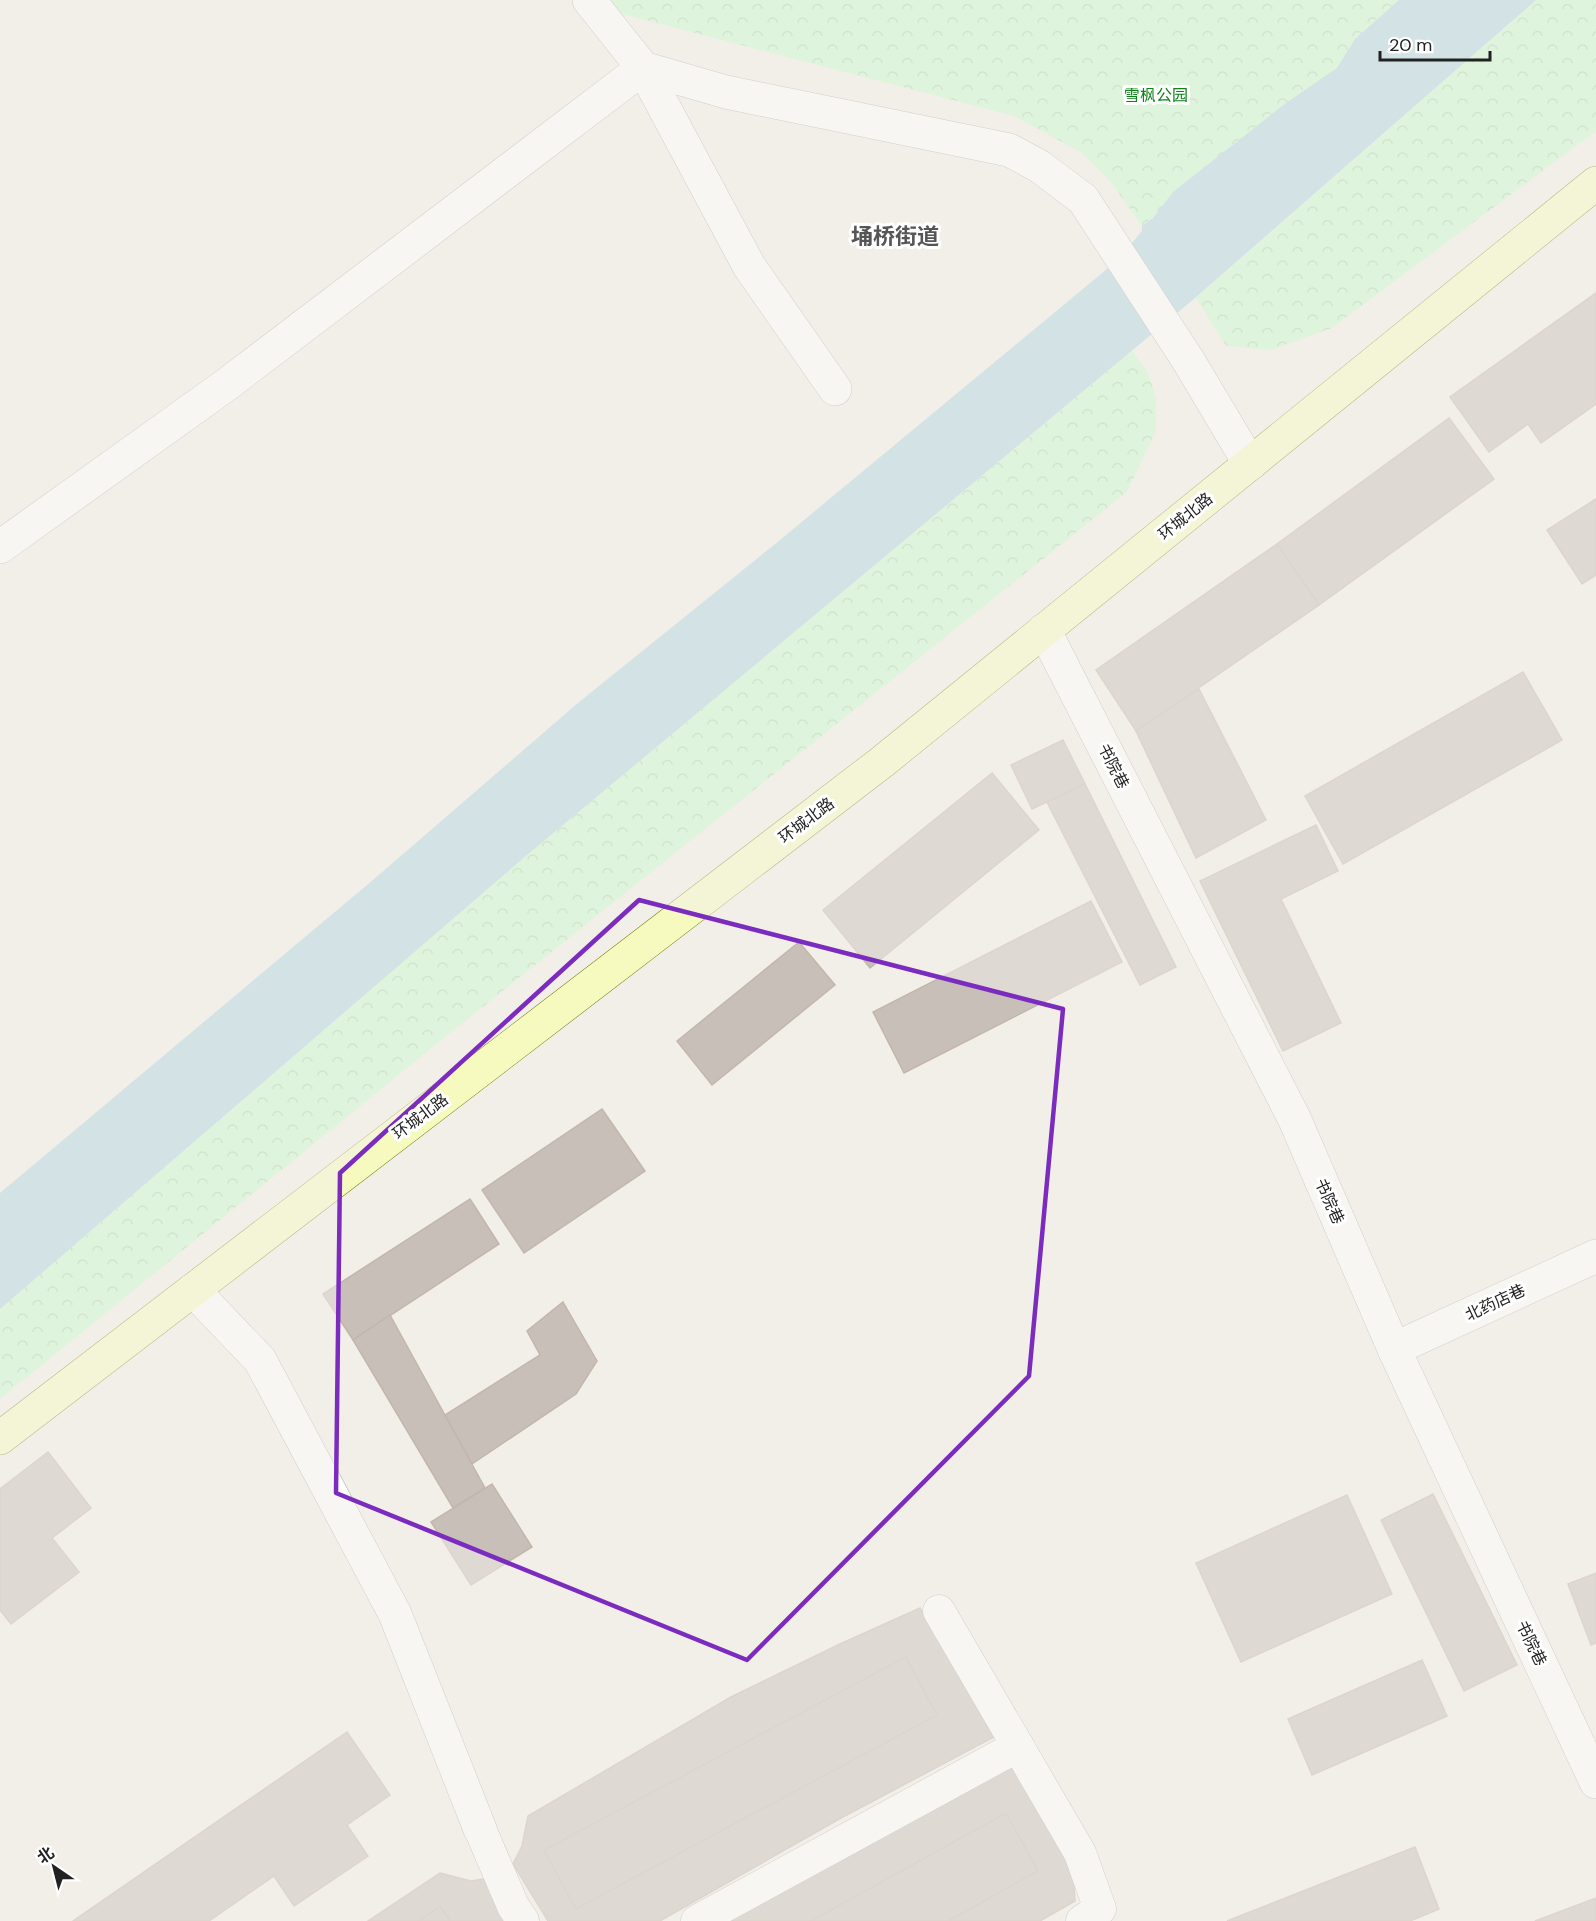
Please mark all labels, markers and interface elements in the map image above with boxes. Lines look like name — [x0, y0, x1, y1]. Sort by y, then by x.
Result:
scale bar — [1380, 24, 1490, 62]
text: 20 m — [1389, 33, 1432, 57]
park label: 雪枫公园 — [1124, 85, 1188, 106]
district label: 埇桥街道 — [851, 222, 939, 251]
street label: 环城北路 — [1154, 488, 1217, 545]
street label: 书院巷 — [1093, 740, 1134, 792]
street label: 环城北路 — [774, 793, 838, 848]
street label: 环城北路 — [388, 1089, 452, 1144]
street label: 书院巷 — [1310, 1175, 1349, 1227]
street label: 北药店巷 — [1462, 1279, 1529, 1325]
street label: 书院巷 — [1512, 1617, 1552, 1669]
north arrow — [24, 1837, 84, 1897]
text: 北 — [33, 1842, 58, 1868]

